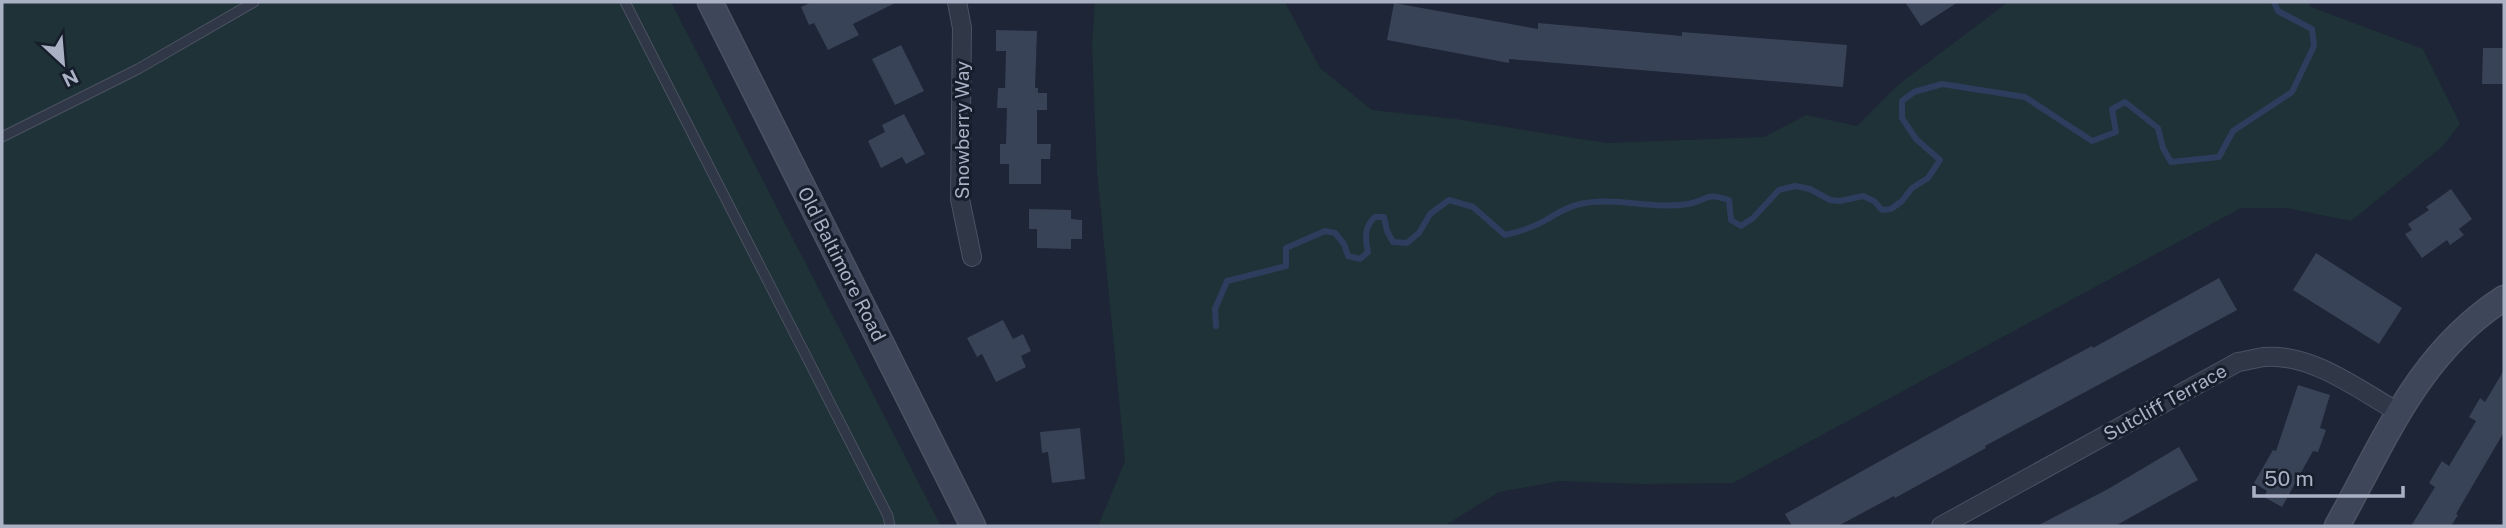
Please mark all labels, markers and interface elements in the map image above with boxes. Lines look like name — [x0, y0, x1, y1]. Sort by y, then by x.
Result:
north arrow — [28, 28, 98, 98]
street label: Snowberry Way — [951, 61, 973, 199]
text: N — [59, 65, 82, 91]
street label: Old Baltimore Road — [794, 183, 890, 345]
street label: Sutcliff Terrace — [2100, 359, 2230, 445]
scale bar — [2254, 454, 2403, 498]
text: 50 m — [2264, 466, 2314, 491]

